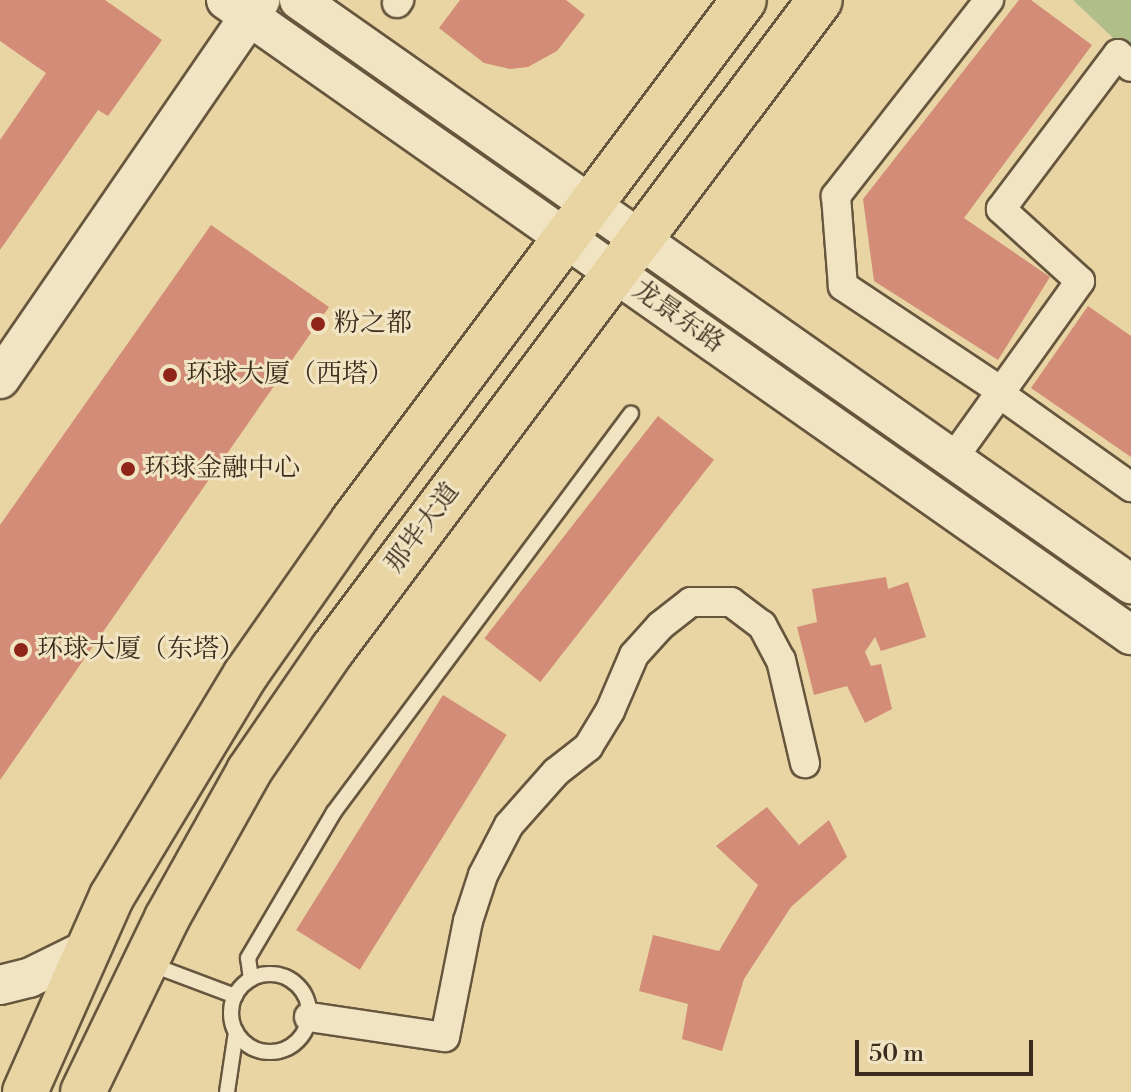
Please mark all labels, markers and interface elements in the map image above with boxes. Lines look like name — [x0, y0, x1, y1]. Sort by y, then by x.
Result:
street label: 龙景东路 — [626, 274, 730, 360]
place label: 粉之都 — [334, 308, 412, 340]
marker: 粉之都 — [309, 315, 327, 333]
place label: 环球大厦（西塔） — [186, 359, 394, 391]
marker: 环球大厦（西塔） — [161, 366, 179, 384]
place label: 环球金融中心 — [144, 453, 300, 485]
marker: 环球金融中心 — [119, 460, 137, 478]
street label: 那毕大道 — [379, 477, 467, 579]
place label: 环球大厦（东塔） — [37, 634, 245, 666]
marker: 环球大厦（东塔） — [12, 641, 30, 659]
scale bar — [859, 1024, 1037, 1074]
text: 50 m — [869, 1039, 924, 1069]

